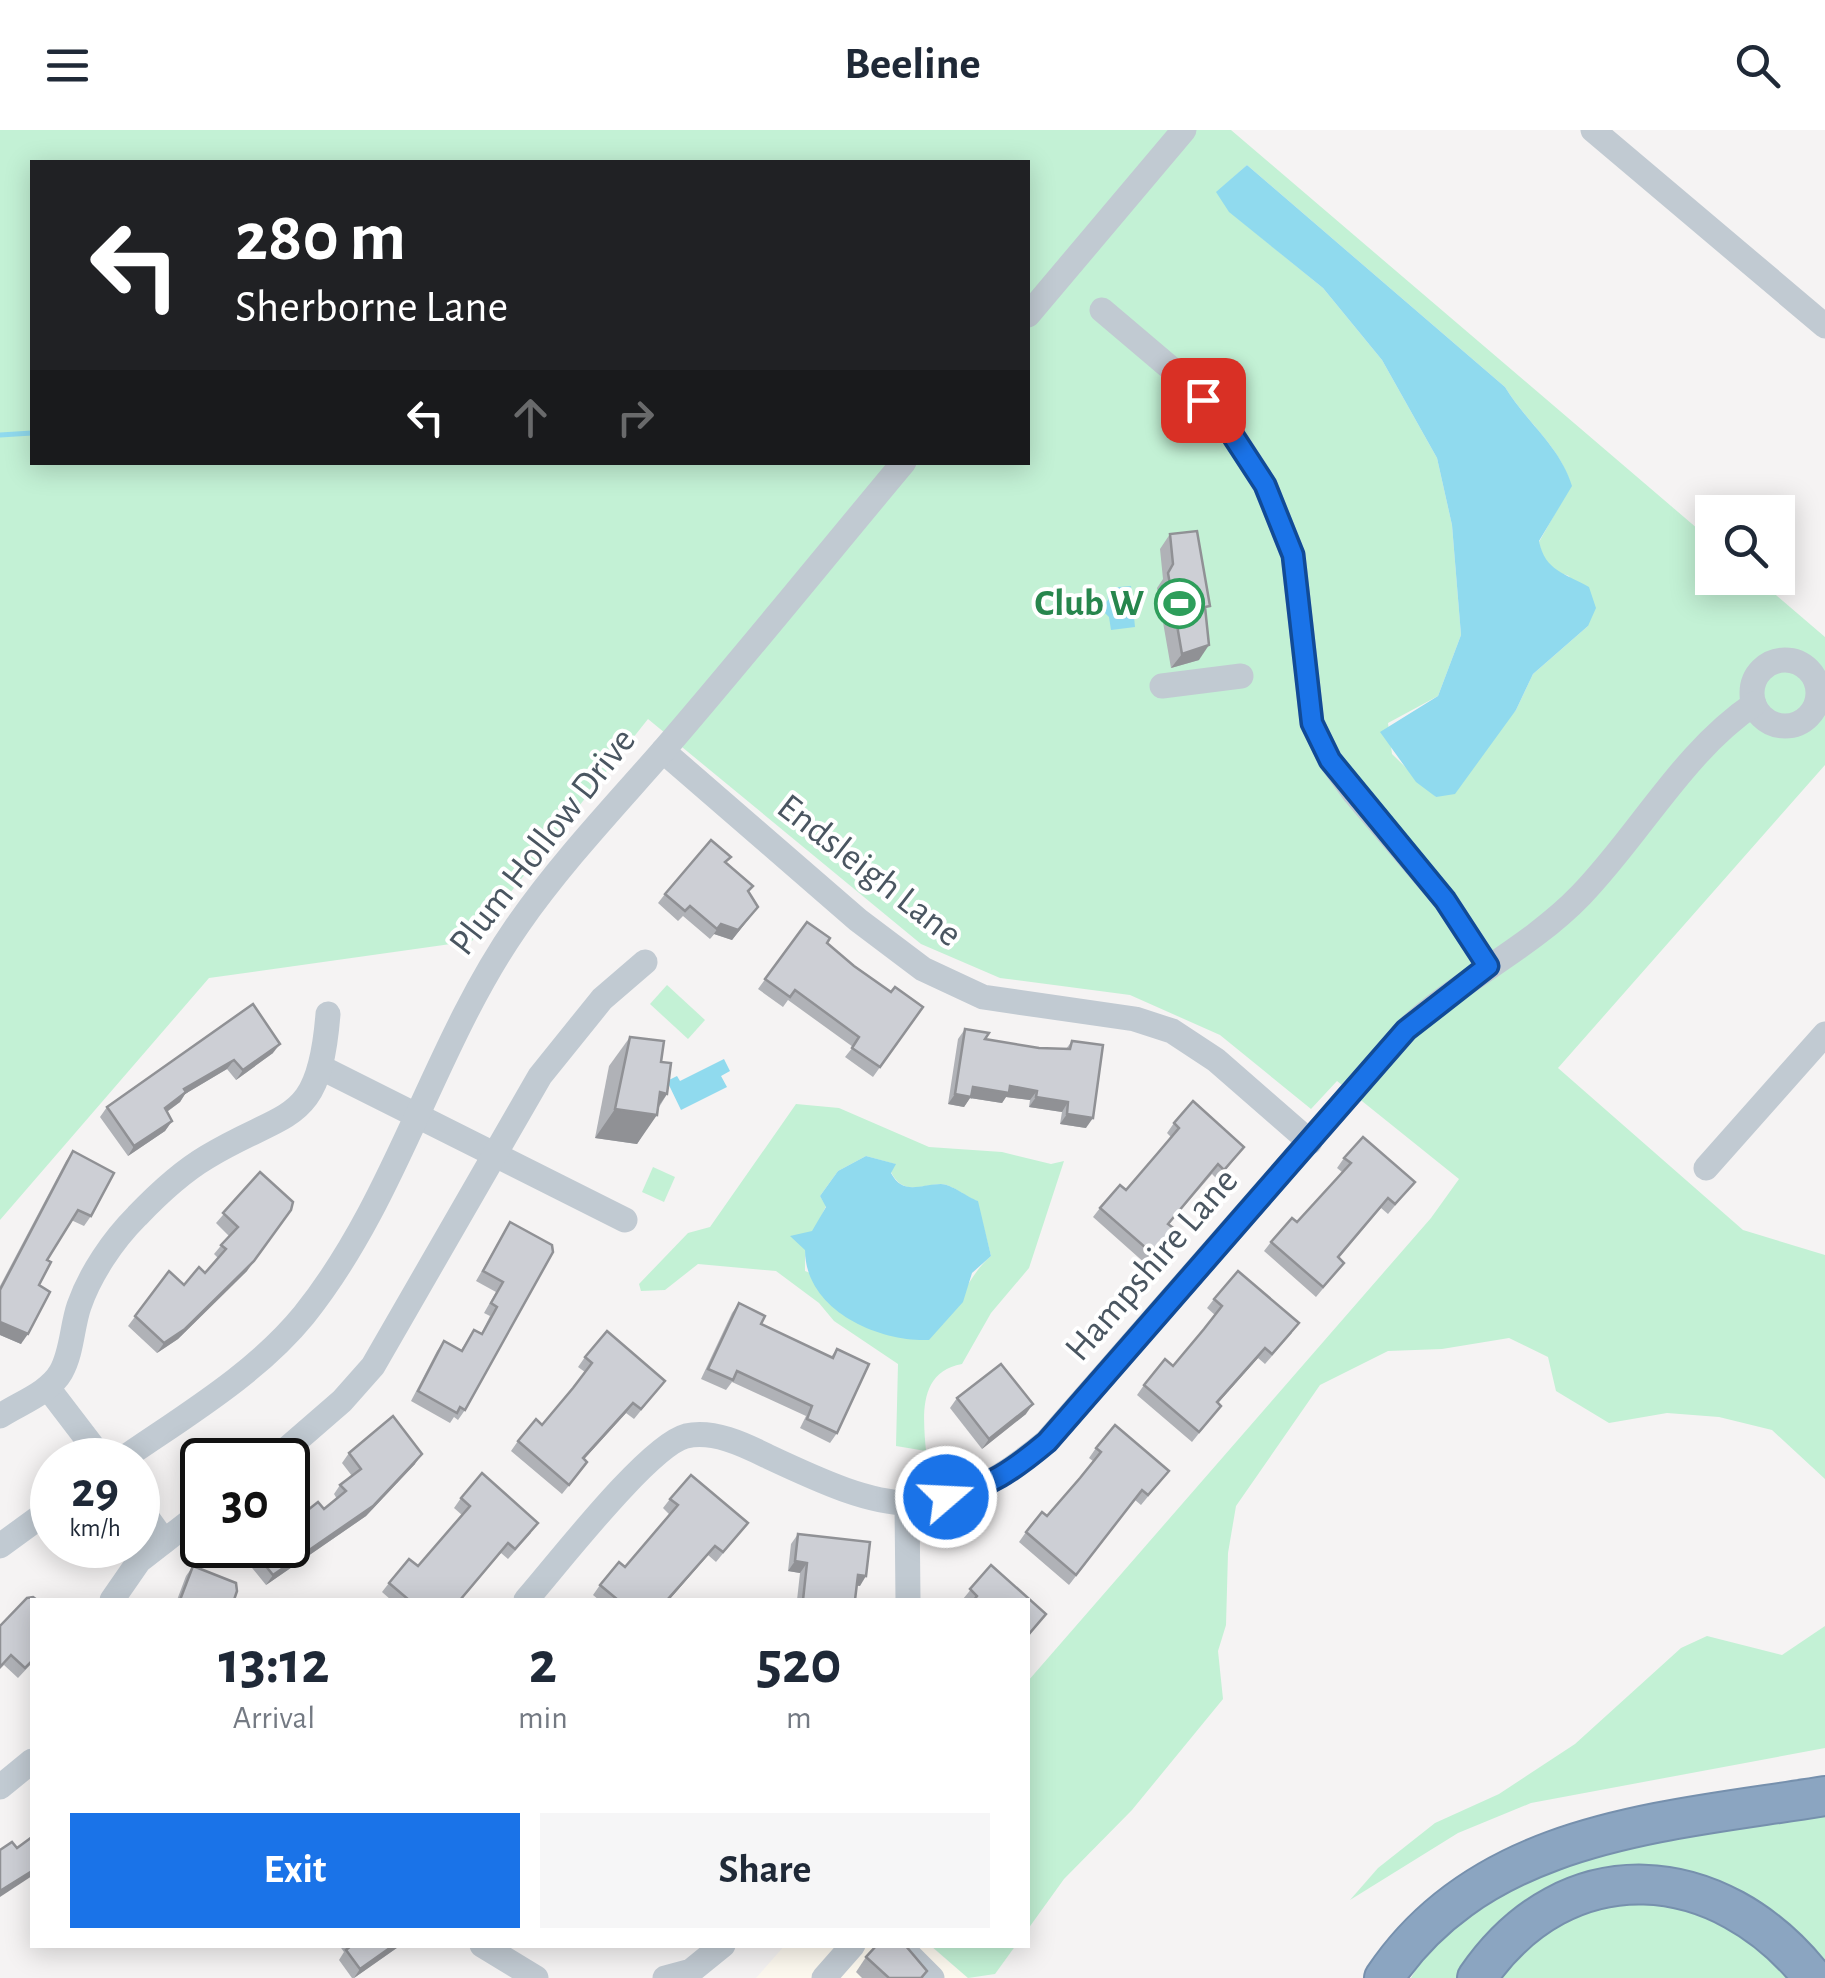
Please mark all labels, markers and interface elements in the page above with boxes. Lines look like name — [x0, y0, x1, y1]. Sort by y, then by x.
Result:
icon: menu — [40, 38, 95, 93]
icon: search — [1730, 38, 1785, 93]
text: Beeline — [844, 42, 981, 87]
icon: left — [70, 200, 200, 330]
text: 280 m — [235, 203, 406, 273]
text: Sherborne Lane — [235, 285, 508, 330]
pin — [1161, 358, 1246, 443]
icon: arrive — [1176, 373, 1231, 428]
icon: left — [398, 390, 453, 445]
icon: ahead — [503, 390, 558, 445]
icon: right — [608, 390, 663, 445]
map controls — [1695, 495, 1795, 595]
button: search — [1695, 495, 1795, 595]
sports icon: Club W — [1153, 578, 1205, 630]
place label: Club W — [1034, 585, 1145, 623]
street label: Plum Hollow Drive — [443, 721, 643, 963]
street label: Endsleigh Lane — [770, 788, 968, 954]
street label: Hampshire Lane — [1059, 1161, 1245, 1369]
speed limit sign: 30 — [180, 1438, 310, 1568]
position arrow — [894, 1445, 998, 1549]
text: 29 — [71, 1466, 119, 1516]
text: km/h — [69, 1516, 121, 1541]
text: 13:12 — [218, 1634, 329, 1694]
text: 2 — [529, 1634, 557, 1694]
text: 520 — [756, 1634, 842, 1694]
text: Arrival — [233, 1702, 315, 1734]
text: min — [518, 1702, 568, 1734]
text: m — [786, 1702, 812, 1734]
button: Exit — [70, 1813, 520, 1928]
button: Share — [540, 1813, 990, 1928]

